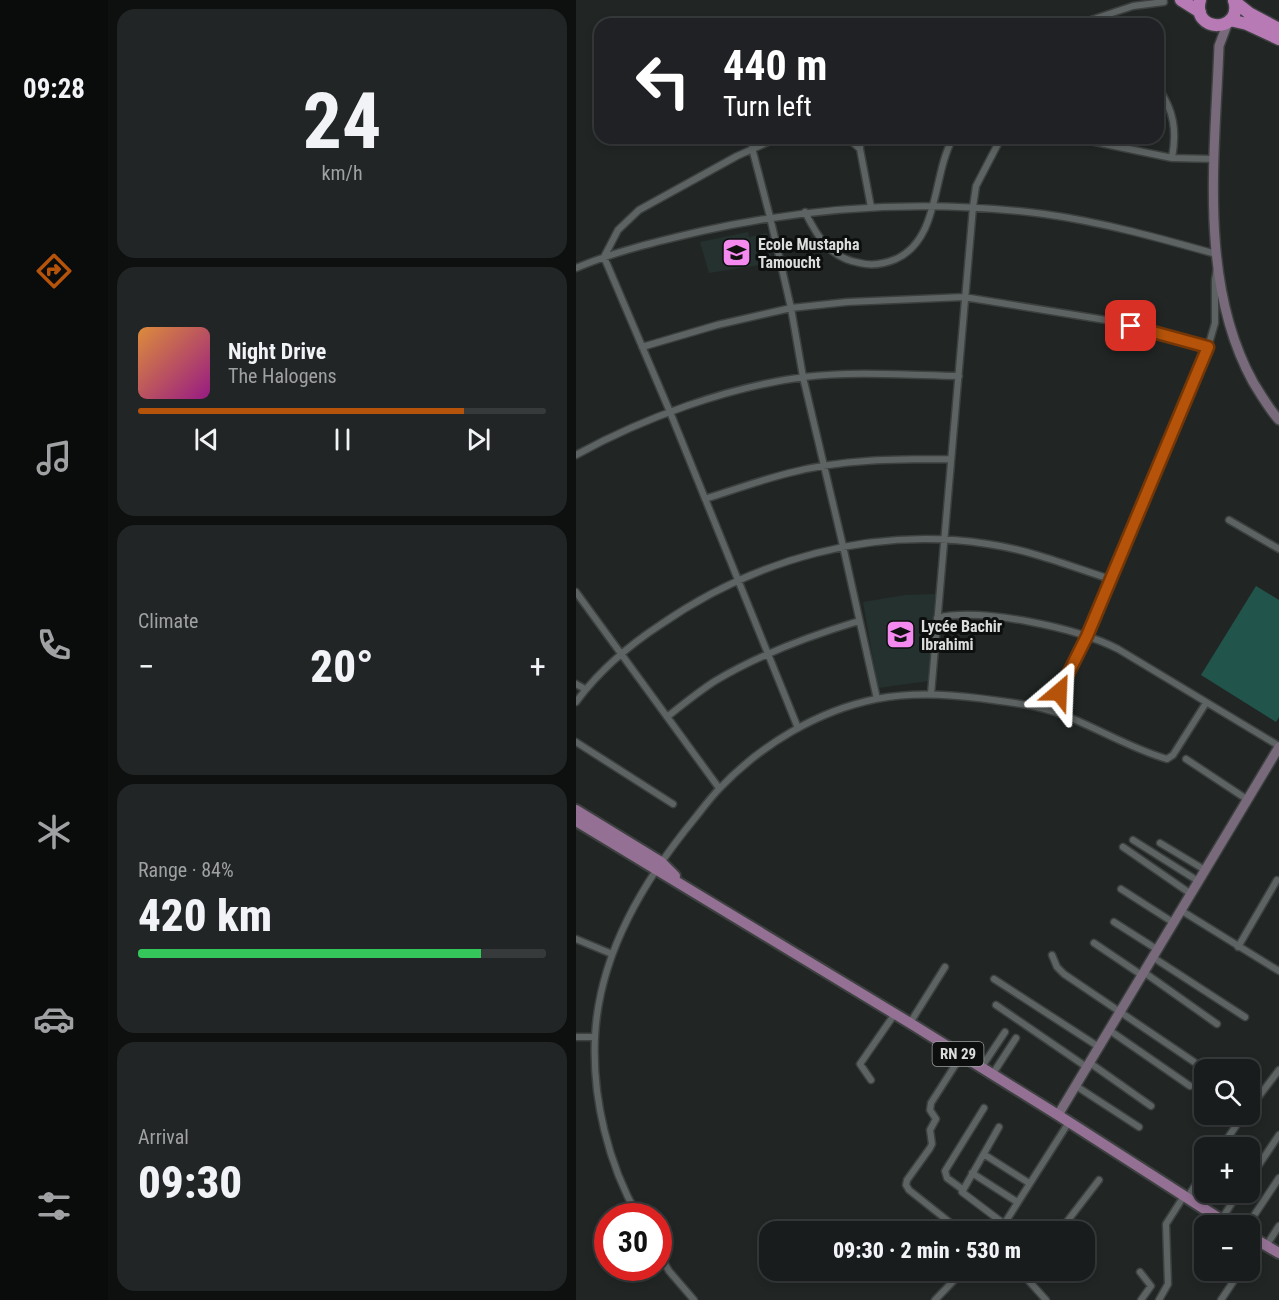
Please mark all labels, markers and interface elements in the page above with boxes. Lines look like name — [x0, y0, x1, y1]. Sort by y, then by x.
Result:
text: 440 m — [723, 41, 828, 90]
icon: left — [624, 42, 702, 120]
text: 09:28 — [23, 73, 85, 105]
text: 24 — [303, 76, 381, 167]
text: Turn left — [723, 91, 812, 123]
text: km/h — [321, 161, 363, 185]
place label: Ecole Mustapha Tamoucht — [758, 235, 860, 272]
school or university icon: Ecole Mustapha Tamoucht — [721, 237, 753, 269]
icon: directions — [33, 250, 75, 292]
pin — [1105, 300, 1156, 351]
icon: arrive — [1114, 309, 1147, 342]
text: Night Drive — [228, 339, 326, 364]
text: The Halogens — [228, 364, 337, 388]
icon: previous — [190, 423, 223, 456]
icon: pause — [326, 423, 359, 456]
icon: next — [462, 423, 495, 456]
icon: music — [33, 437, 75, 479]
text: Climate — [138, 609, 198, 633]
place label: Lycée Bachir Ibrahimi — [921, 617, 1002, 654]
school or university icon: Lycée Bachir Ibrahimi — [884, 619, 916, 651]
icon: phone — [33, 624, 75, 666]
text: 20° — [310, 640, 374, 693]
text: − — [138, 647, 155, 686]
text: + — [530, 647, 546, 686]
position arrow — [1027, 660, 1091, 724]
icon: climate — [33, 811, 75, 853]
text: Range · 84% — [138, 858, 234, 882]
text: 420 km — [138, 889, 272, 942]
icon: car — [33, 998, 75, 1040]
road number: RN 29 — [932, 1042, 983, 1066]
map controls — [1194, 1059, 1260, 1281]
button: search — [1194, 1059, 1260, 1125]
text: Arrival — [138, 1125, 189, 1149]
button: + — [1194, 1137, 1260, 1203]
text: 09:30 — [138, 1156, 242, 1209]
icon: filters — [33, 1185, 75, 1227]
speed limit sign: 30 — [594, 1203, 672, 1281]
button: − — [1194, 1215, 1260, 1281]
text: 09:30 · 2 min · 530 m — [833, 1238, 1021, 1263]

